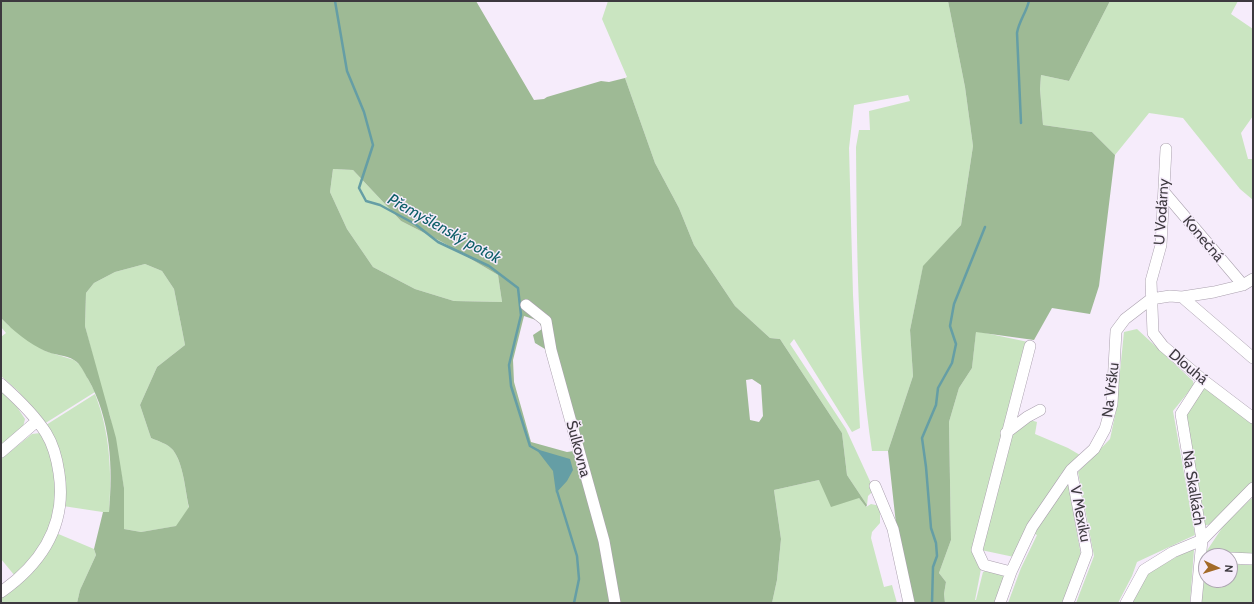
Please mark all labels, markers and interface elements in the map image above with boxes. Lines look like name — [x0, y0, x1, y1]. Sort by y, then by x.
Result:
street label: U Vodárny — [1151, 178, 1173, 246]
water label: Přemyšlenský potok — [384, 190, 504, 268]
street label: Konečná — [1179, 212, 1227, 266]
street label: Dlouhá — [1165, 345, 1211, 389]
street label: Na Vršku — [1099, 362, 1123, 418]
street label: Šulkovna — [562, 419, 594, 479]
street label: Na Skalkách — [1178, 449, 1208, 527]
street label: V Mexiku — [1066, 484, 1094, 544]
north arrow — [1198, 548, 1238, 588]
text: N — [1222, 564, 1236, 573]

